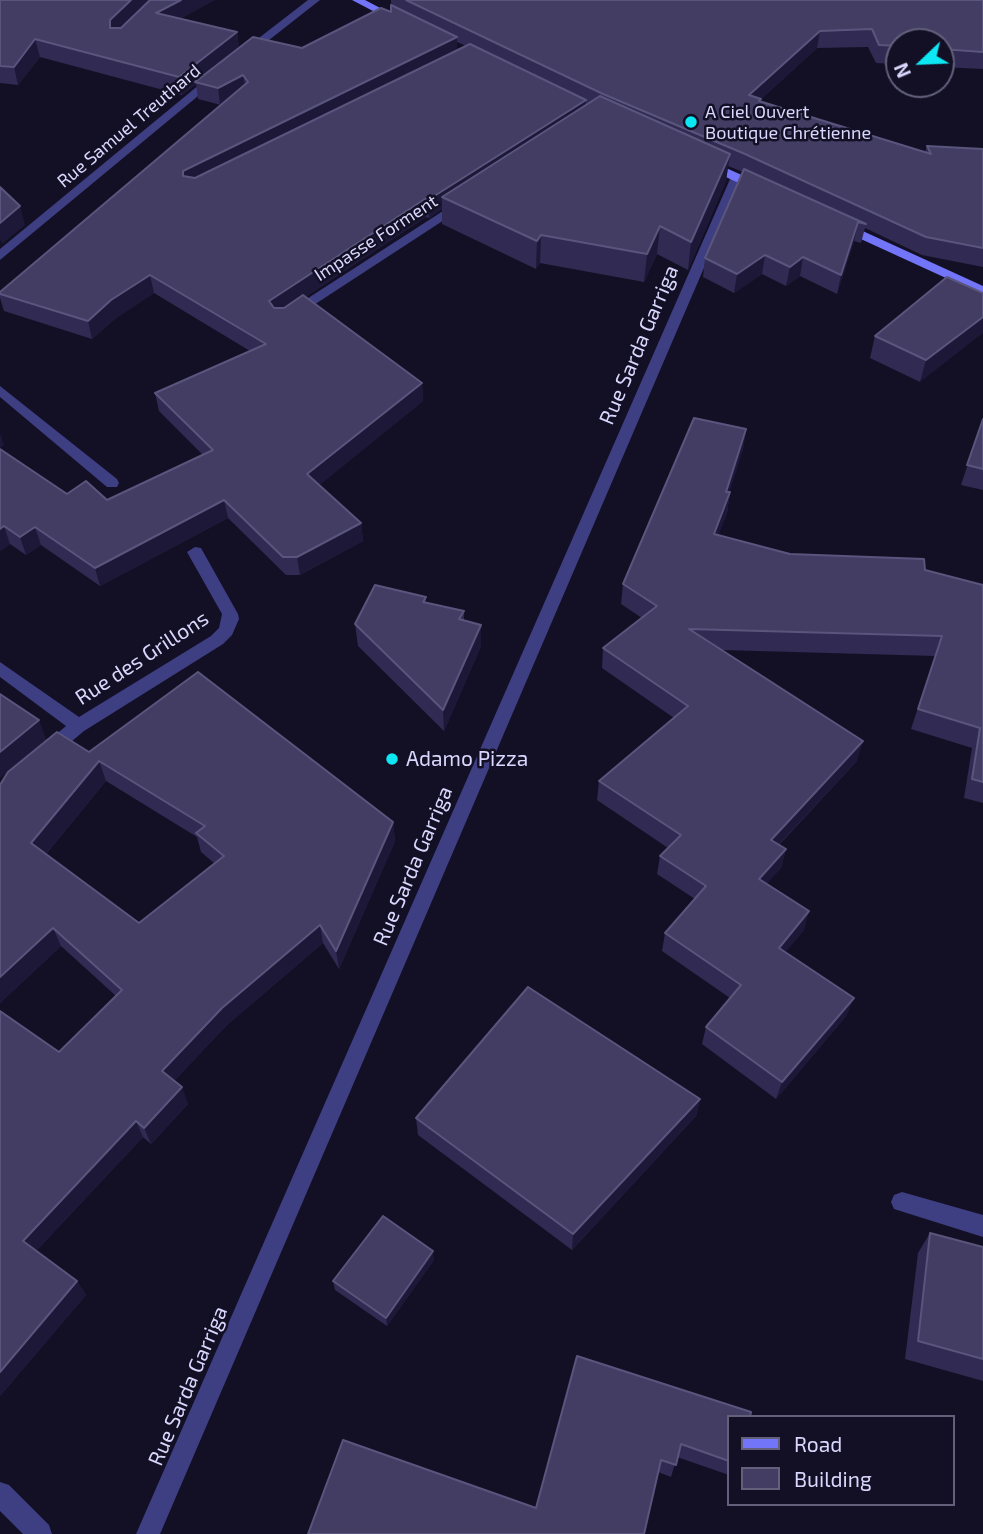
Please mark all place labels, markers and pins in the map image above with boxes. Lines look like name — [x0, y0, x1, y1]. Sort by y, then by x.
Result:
place label: A Ciel Ouvert Boutique Chrétienne — [705, 101, 871, 144]
marker: A Ciel Ouvert Boutique Chrétienne — [683, 114, 699, 130]
place label: Adamo Pizza — [406, 746, 528, 772]
marker: Adamo Pizza — [384, 751, 400, 767]

